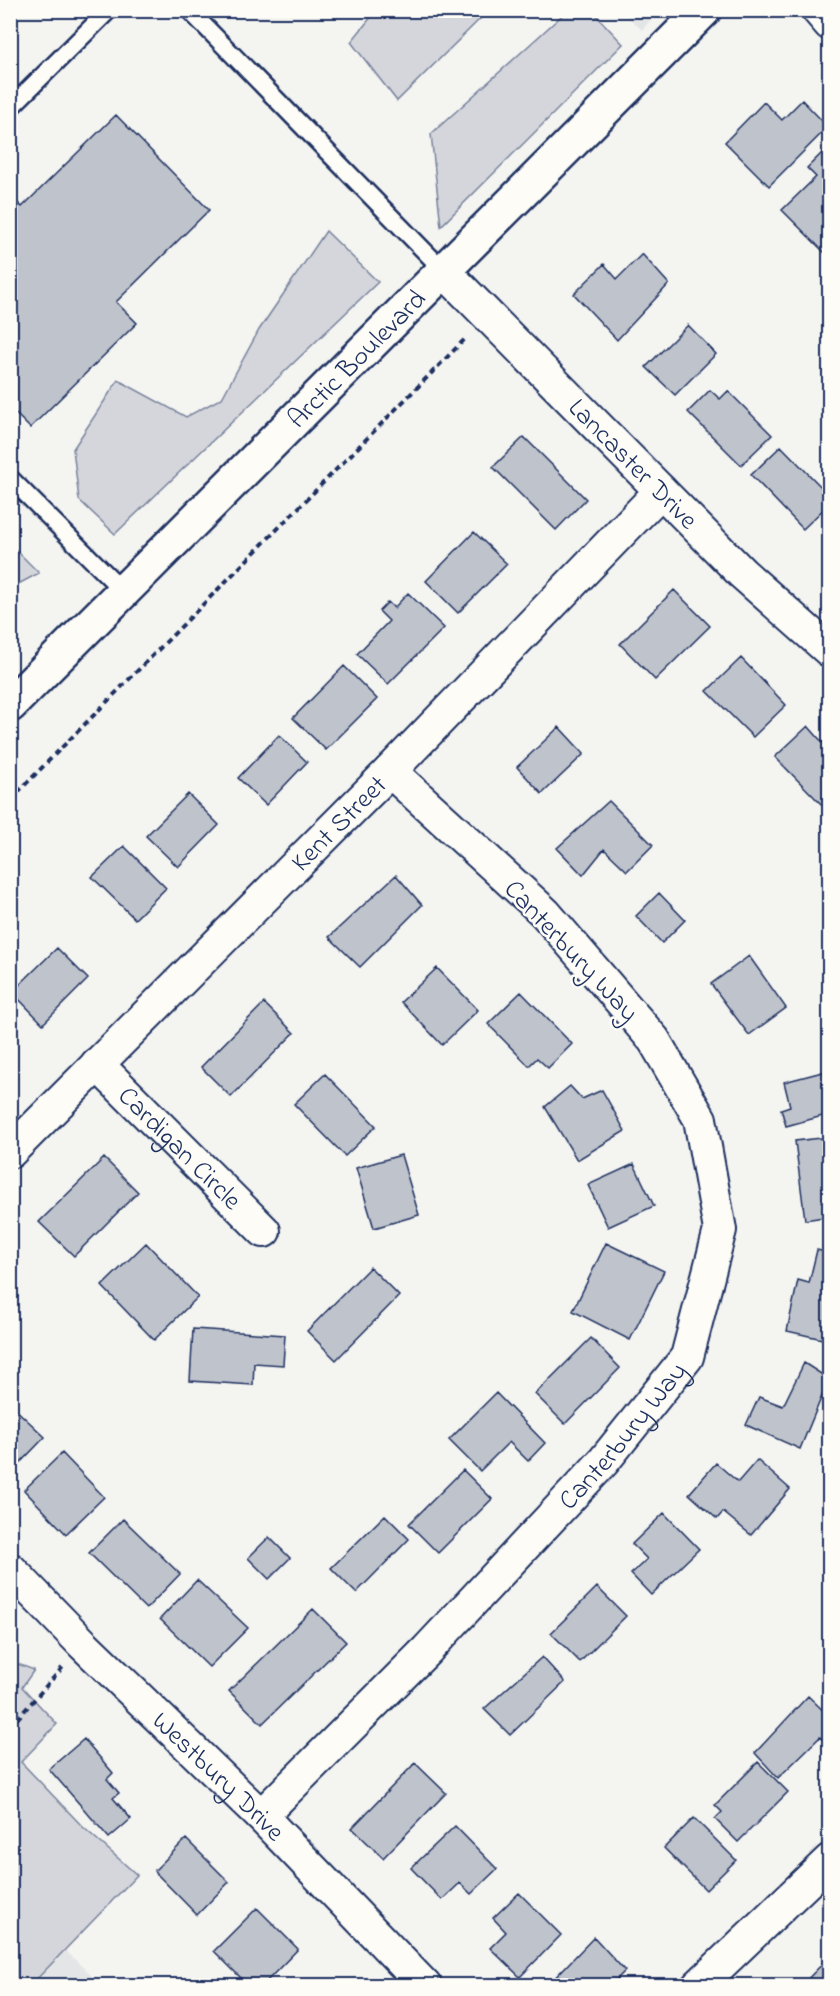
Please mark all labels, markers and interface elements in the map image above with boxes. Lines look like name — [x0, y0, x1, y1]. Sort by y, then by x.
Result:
street label: Arctic Boulevard — [280, 282, 436, 438]
street label: Lancaster Drive — [558, 390, 706, 540]
street label: Kent Street — [283, 767, 397, 882]
street label: Canterbury Way — [494, 872, 647, 1032]
street label: Cardigan Circle — [108, 1078, 250, 1221]
street label: Canterbury Way — [551, 1355, 698, 1520]
street label: Westbury Drive — [142, 1704, 293, 1852]

